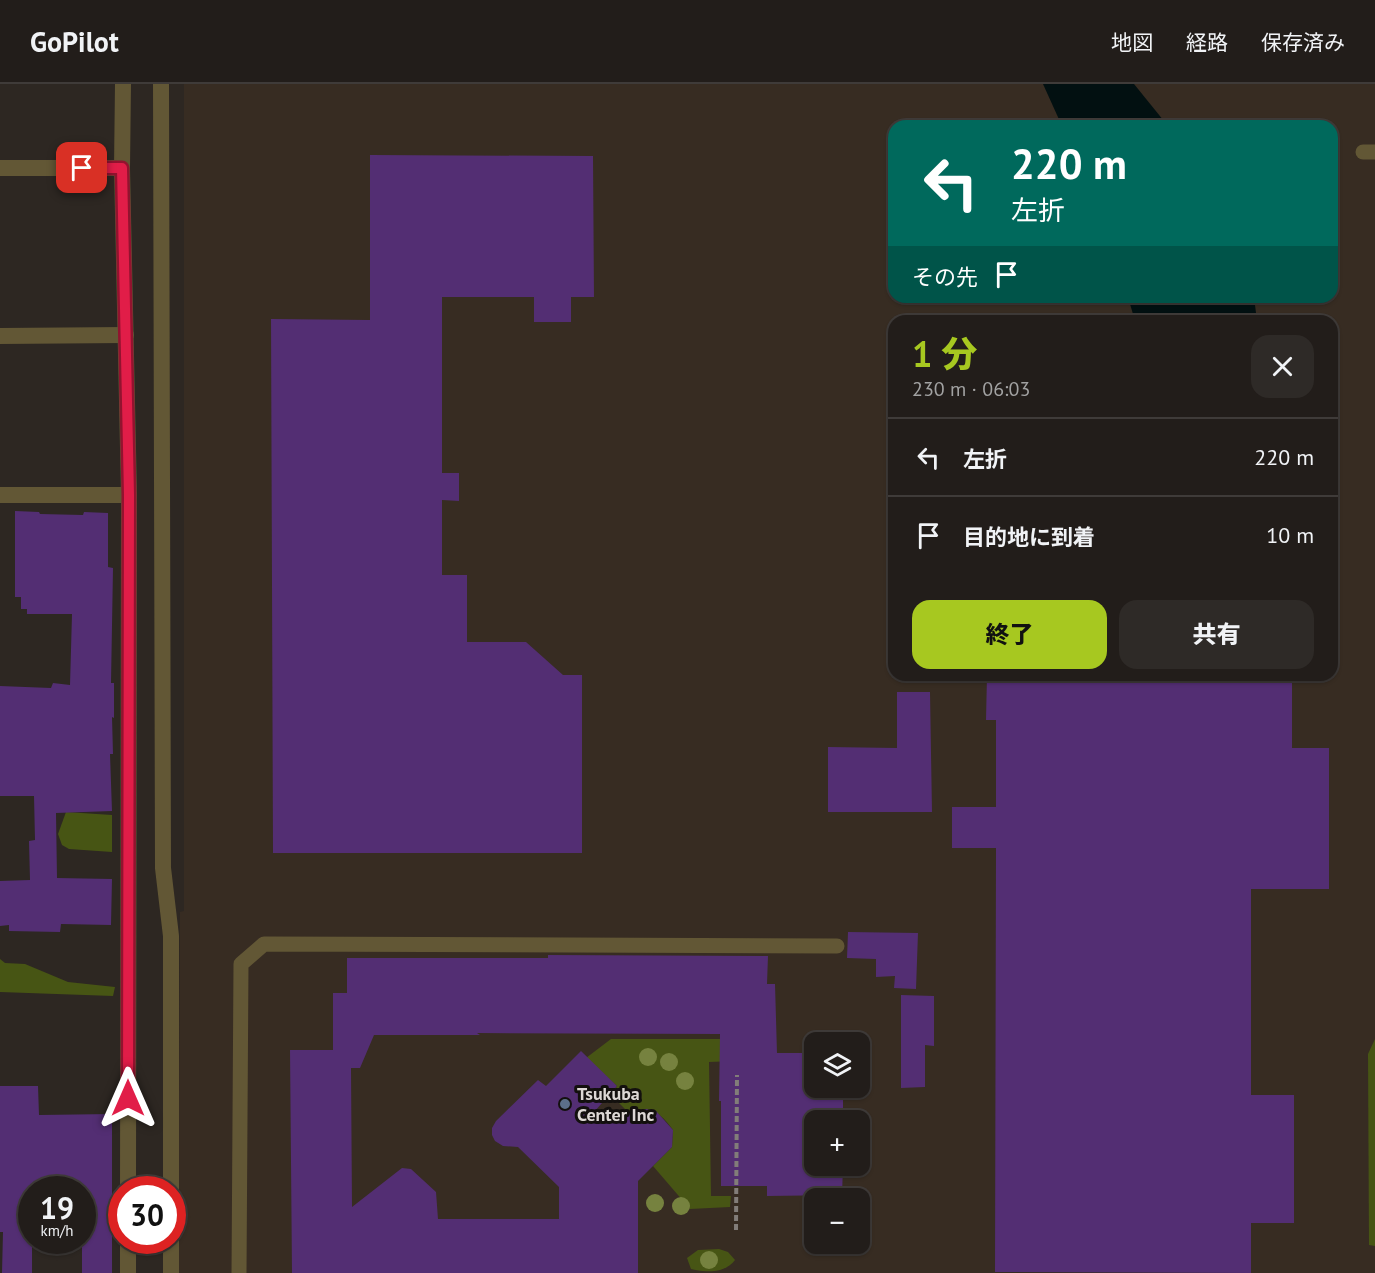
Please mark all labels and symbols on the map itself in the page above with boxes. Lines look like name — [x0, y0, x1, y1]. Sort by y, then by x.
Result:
pin — [56, 142, 107, 193]
position arrow — [96, 1066, 160, 1130]
place label: Tsukuba Center Inc — [577, 1082, 655, 1126]
marker: Tsukuba Center Inc — [558, 1097, 572, 1111]
speed limit sign: 30 — [108, 1176, 186, 1254]

